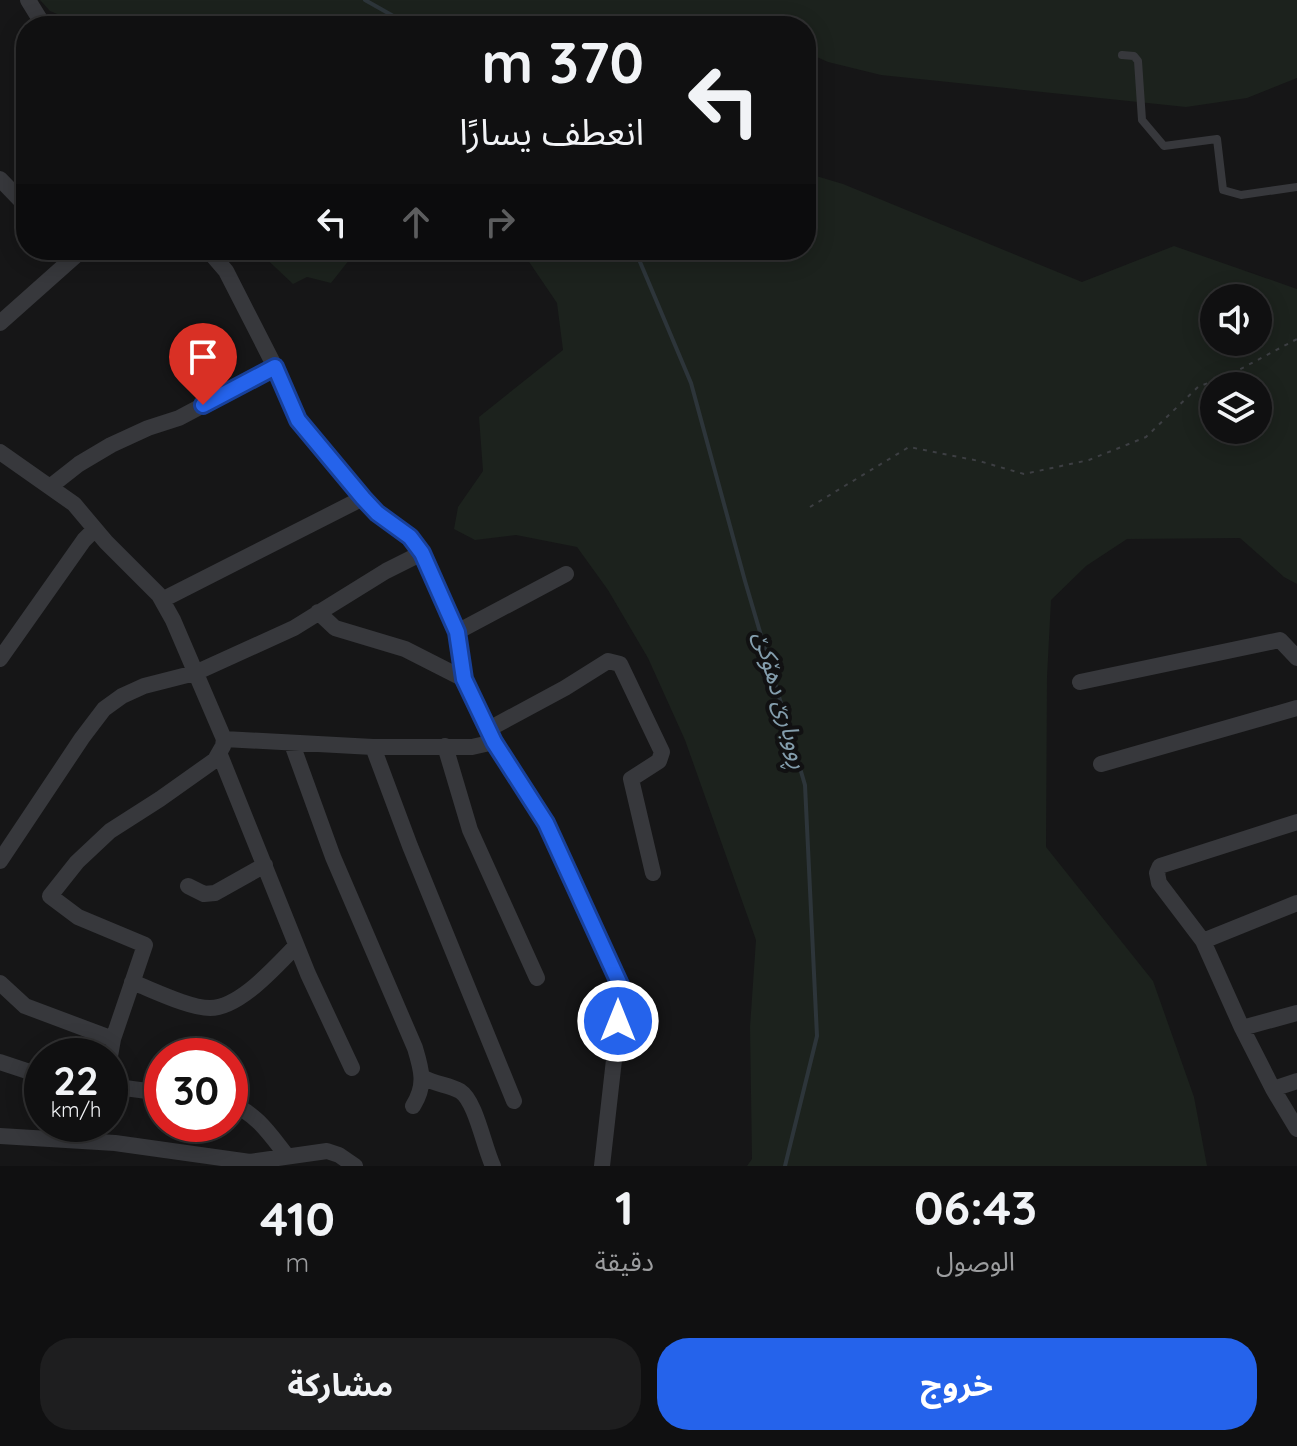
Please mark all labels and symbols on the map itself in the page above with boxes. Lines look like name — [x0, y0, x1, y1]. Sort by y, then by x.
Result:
pin — [169, 323, 237, 405]
water label: ڕووبارێ دهۆكێ — [742, 628, 816, 774]
position arrow — [576, 979, 660, 1063]
speed limit sign: 30 — [144, 1038, 248, 1142]

